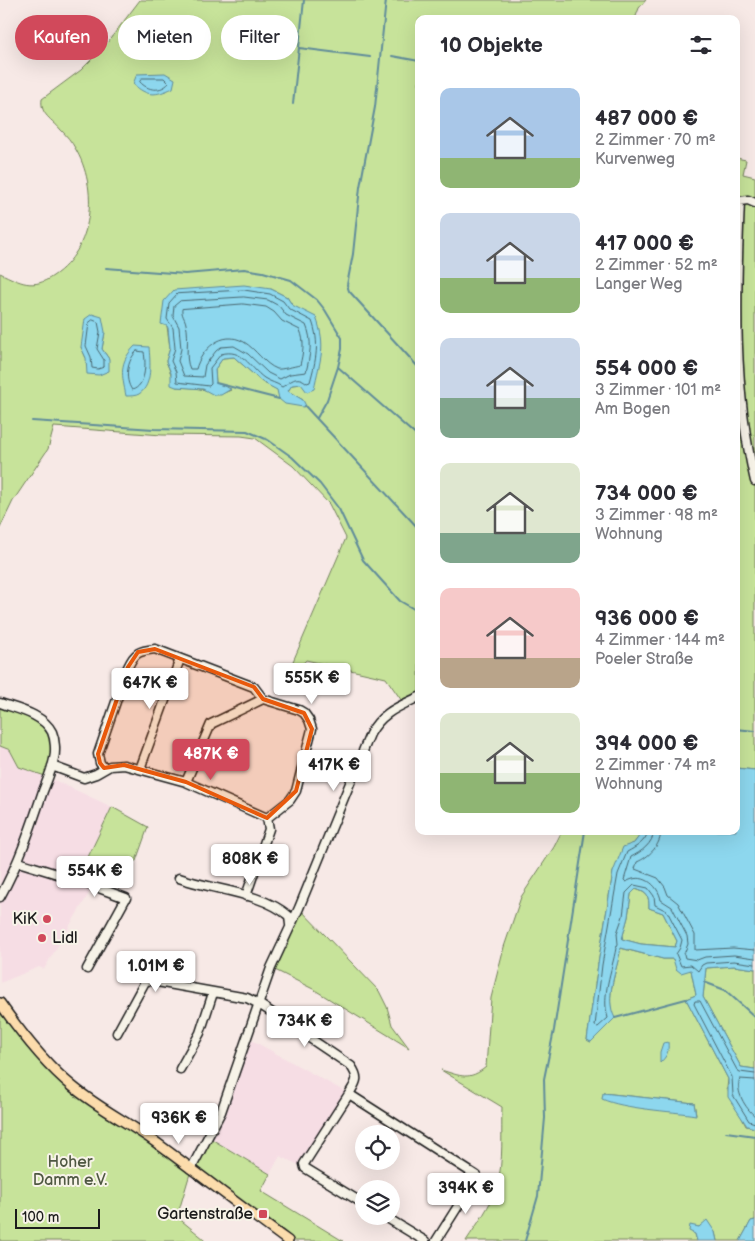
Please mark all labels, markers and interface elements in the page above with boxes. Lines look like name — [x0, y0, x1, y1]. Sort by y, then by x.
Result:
chip: Kaufen — [15, 15, 108, 60]
chip: Mieten — [118, 15, 211, 60]
chip: Filter — [221, 15, 298, 60]
icon: filters — [687, 31, 715, 59]
text: 10 Objekte — [440, 33, 543, 58]
text: 487 000 € — [595, 106, 698, 131]
icon: home — [480, 108, 540, 168]
text: 2 Zimmer · 70 m² — [595, 131, 716, 150]
text: Kurvenweg — [595, 150, 675, 169]
text: 417 000 € — [595, 231, 694, 256]
icon: home — [480, 233, 540, 293]
text: 2 Zimmer · 52 m² — [595, 256, 718, 275]
text: Langer Weg — [595, 275, 682, 294]
text: 554 000 € — [595, 356, 698, 381]
icon: home — [480, 358, 540, 418]
text: 3 Zimmer · 101 m² — [595, 381, 721, 400]
text: Am Bogen — [595, 400, 670, 419]
text: 734 000 € — [595, 481, 698, 506]
icon: home — [480, 483, 540, 543]
text: 3 Zimmer · 98 m² — [595, 506, 718, 525]
text: Wohnung — [595, 525, 663, 544]
text: 936 000 € — [595, 606, 699, 631]
icon: home — [480, 608, 540, 668]
text: 4 Zimmer · 144 m² — [595, 631, 725, 650]
text: Poeler Straße — [595, 650, 693, 669]
pin: 555K € — [271, 662, 353, 705]
pin: 647K € — [109, 668, 191, 710]
text: 555K € — [285, 669, 339, 688]
text: 647K € — [122, 674, 178, 693]
text: 394 000 € — [595, 731, 698, 756]
icon: home — [480, 733, 540, 793]
pin: 487K € — [170, 738, 252, 781]
text: 487K € — [183, 745, 239, 764]
pin: 417K € — [293, 750, 375, 792]
text: 417K € — [308, 756, 360, 775]
text: 2 Zimmer · 74 m² — [595, 756, 716, 775]
text: Wohnung — [595, 775, 663, 794]
pin: 808K € — [209, 844, 291, 886]
text: 808K € — [222, 850, 278, 869]
pin: 554K € — [54, 856, 136, 898]
text: 554K € — [67, 862, 123, 881]
place label: KiK — [13, 910, 38, 929]
marker: KiK — [41, 913, 53, 925]
place label: Lidl — [52, 929, 78, 948]
marker: Lidl — [36, 932, 48, 944]
pin: 1.01M € — [110, 950, 202, 993]
text: 1.01M € — [127, 957, 185, 976]
pin: 734K € — [264, 1006, 346, 1048]
text: 734K € — [278, 1012, 332, 1031]
pin: 936K € — [138, 1102, 220, 1145]
text: 936K € — [151, 1109, 207, 1128]
map controls — [355, 1125, 400, 1225]
button: locate — [355, 1125, 400, 1170]
park label: Hoher Damm e.V. — [33, 1153, 107, 1190]
pin: 394K € — [425, 1172, 507, 1215]
text: 394K € — [438, 1179, 494, 1198]
button: layers — [355, 1180, 400, 1225]
place label: Gartenstraße — [157, 1205, 254, 1224]
scale bar — [15, 1206, 100, 1229]
marker: Gartenstraße — [257, 1208, 269, 1220]
text: 100 m — [22, 1209, 59, 1226]

